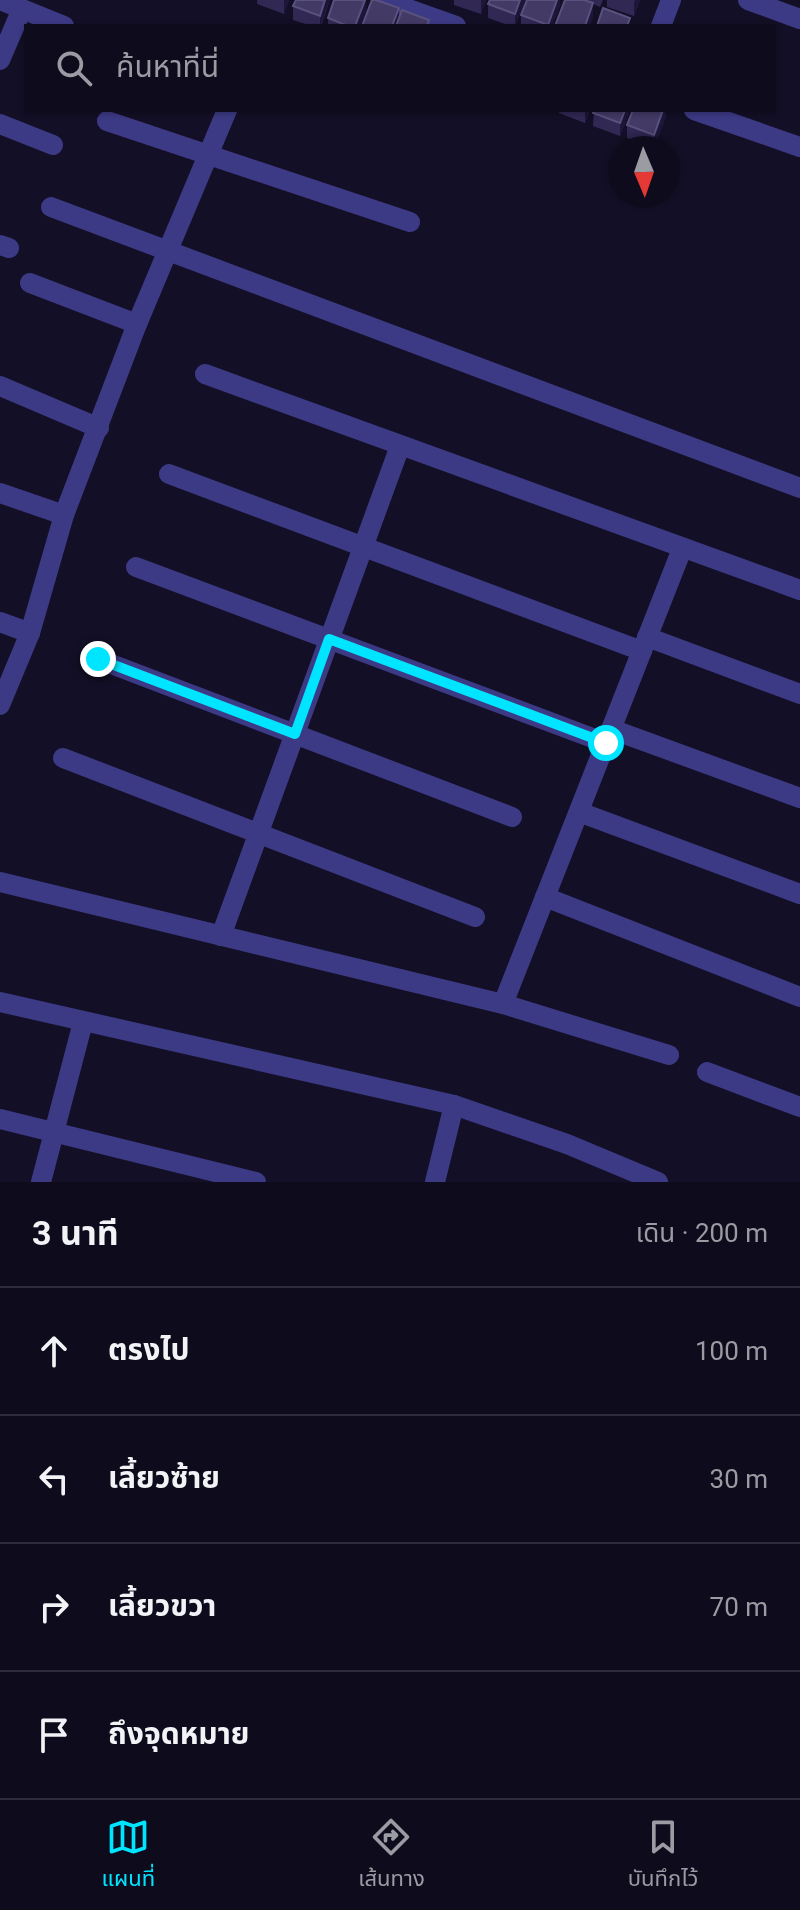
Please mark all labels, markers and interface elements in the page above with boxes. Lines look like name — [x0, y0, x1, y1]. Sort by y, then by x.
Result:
search box — [24, 24, 776, 112]
icon: search — [52, 46, 96, 90]
text: ค้นหาที่นี่ — [116, 49, 219, 84]
north arrow — [608, 136, 680, 208]
route end — [80, 641, 116, 677]
route start — [588, 725, 624, 761]
text: 3 นาที — [32, 1213, 119, 1253]
text: เดิน · 200 m — [636, 1218, 768, 1248]
icon: ahead — [32, 1329, 76, 1373]
text: ตรงไป — [108, 1332, 190, 1367]
text: 100 m — [695, 1336, 768, 1366]
icon: left — [32, 1457, 76, 1501]
text: เลี้ยวซ้าย — [108, 1460, 220, 1495]
text: 30 m — [710, 1464, 768, 1494]
icon: right — [32, 1585, 76, 1629]
text: เลี้ยวขวา — [108, 1588, 216, 1623]
text: 70 m — [710, 1592, 768, 1622]
icon: arrive — [32, 1713, 76, 1757]
text: ถึงจุดหมาย — [108, 1716, 249, 1751]
tab: แผนที่ — [102, 1815, 155, 1896]
tab: เส้นทาง — [358, 1815, 425, 1896]
tab: บันทึกไว้ — [628, 1815, 698, 1896]

